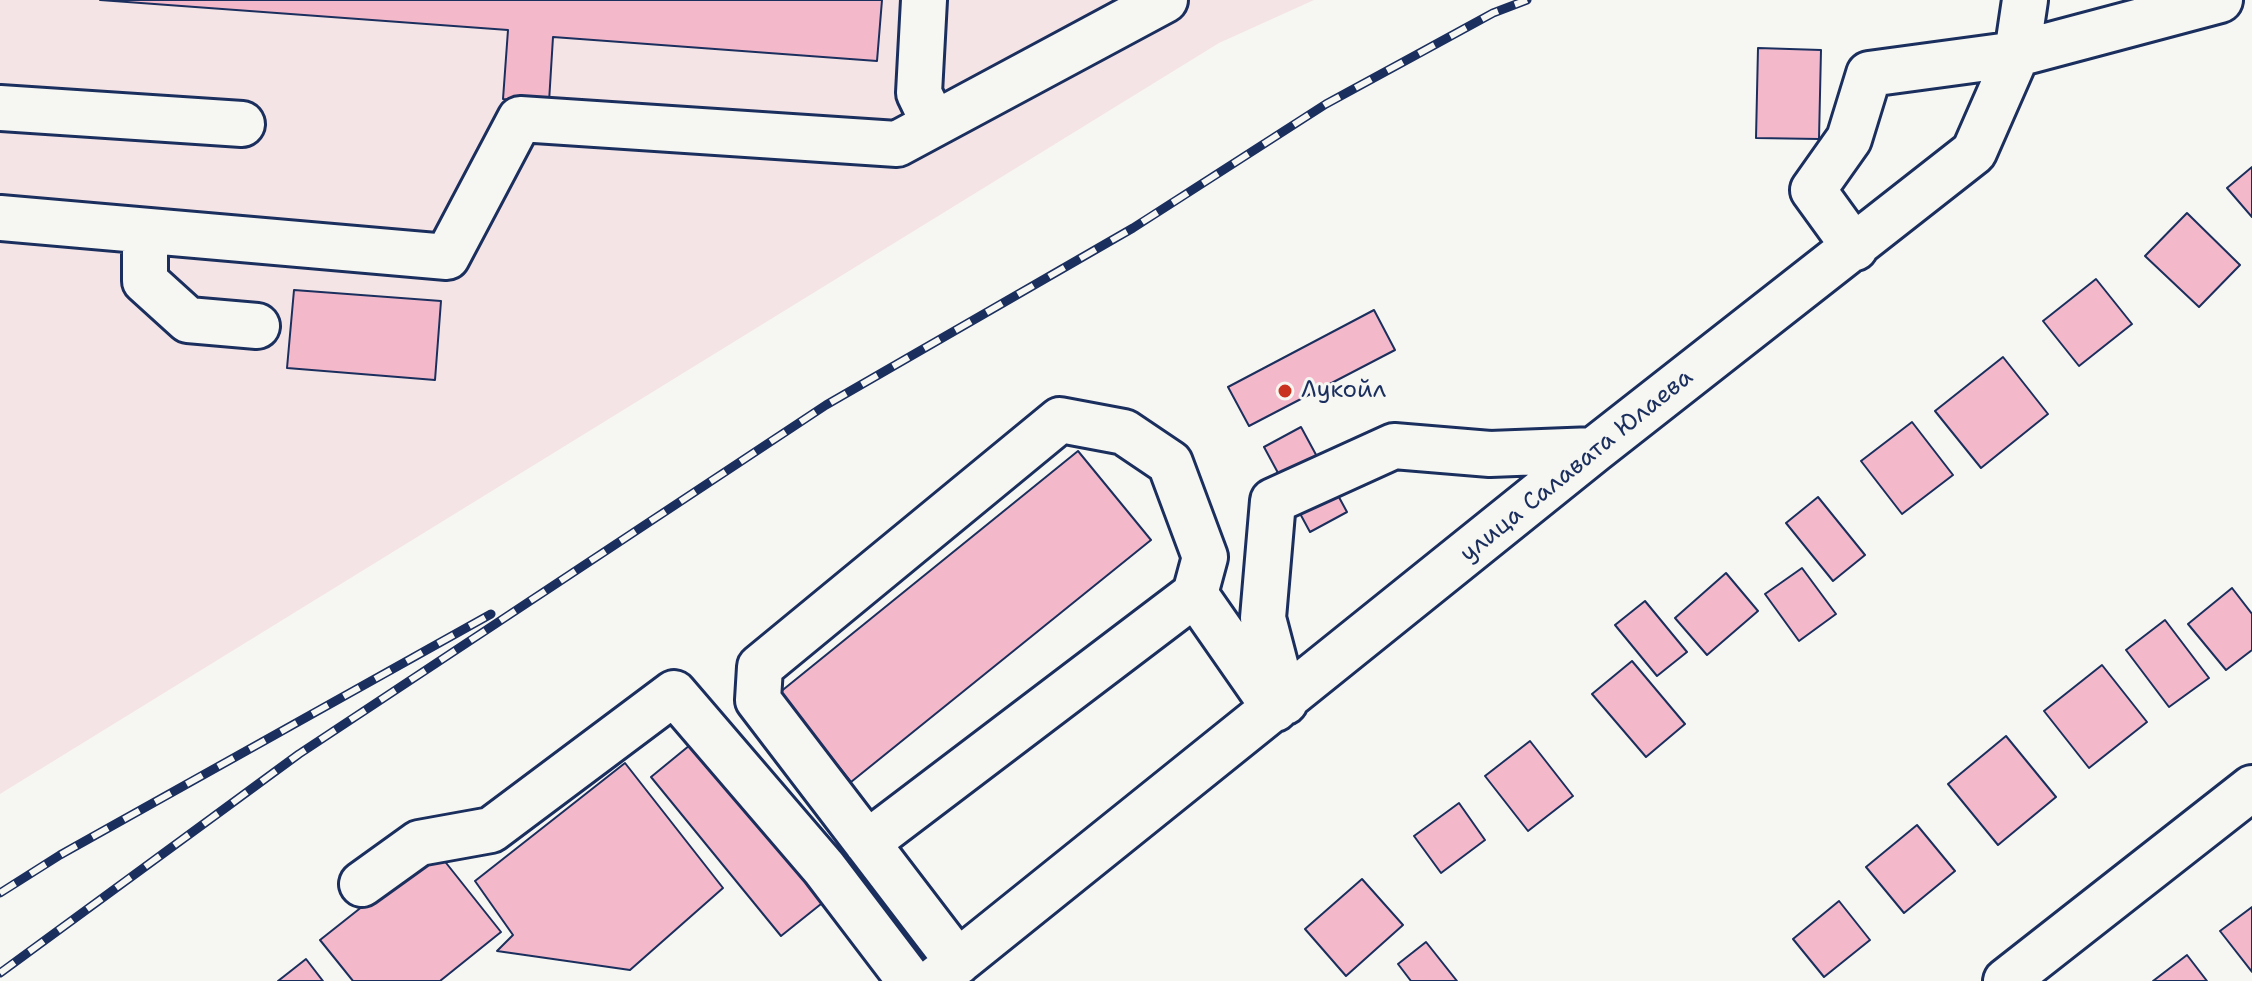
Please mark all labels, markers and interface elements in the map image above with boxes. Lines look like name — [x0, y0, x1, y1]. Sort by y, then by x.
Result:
street label: улица Салавата Юлаева — [1455, 363, 1699, 569]
place label: Лукойл — [1301, 377, 1386, 405]
marker: Лукойл — [1276, 382, 1294, 400]

